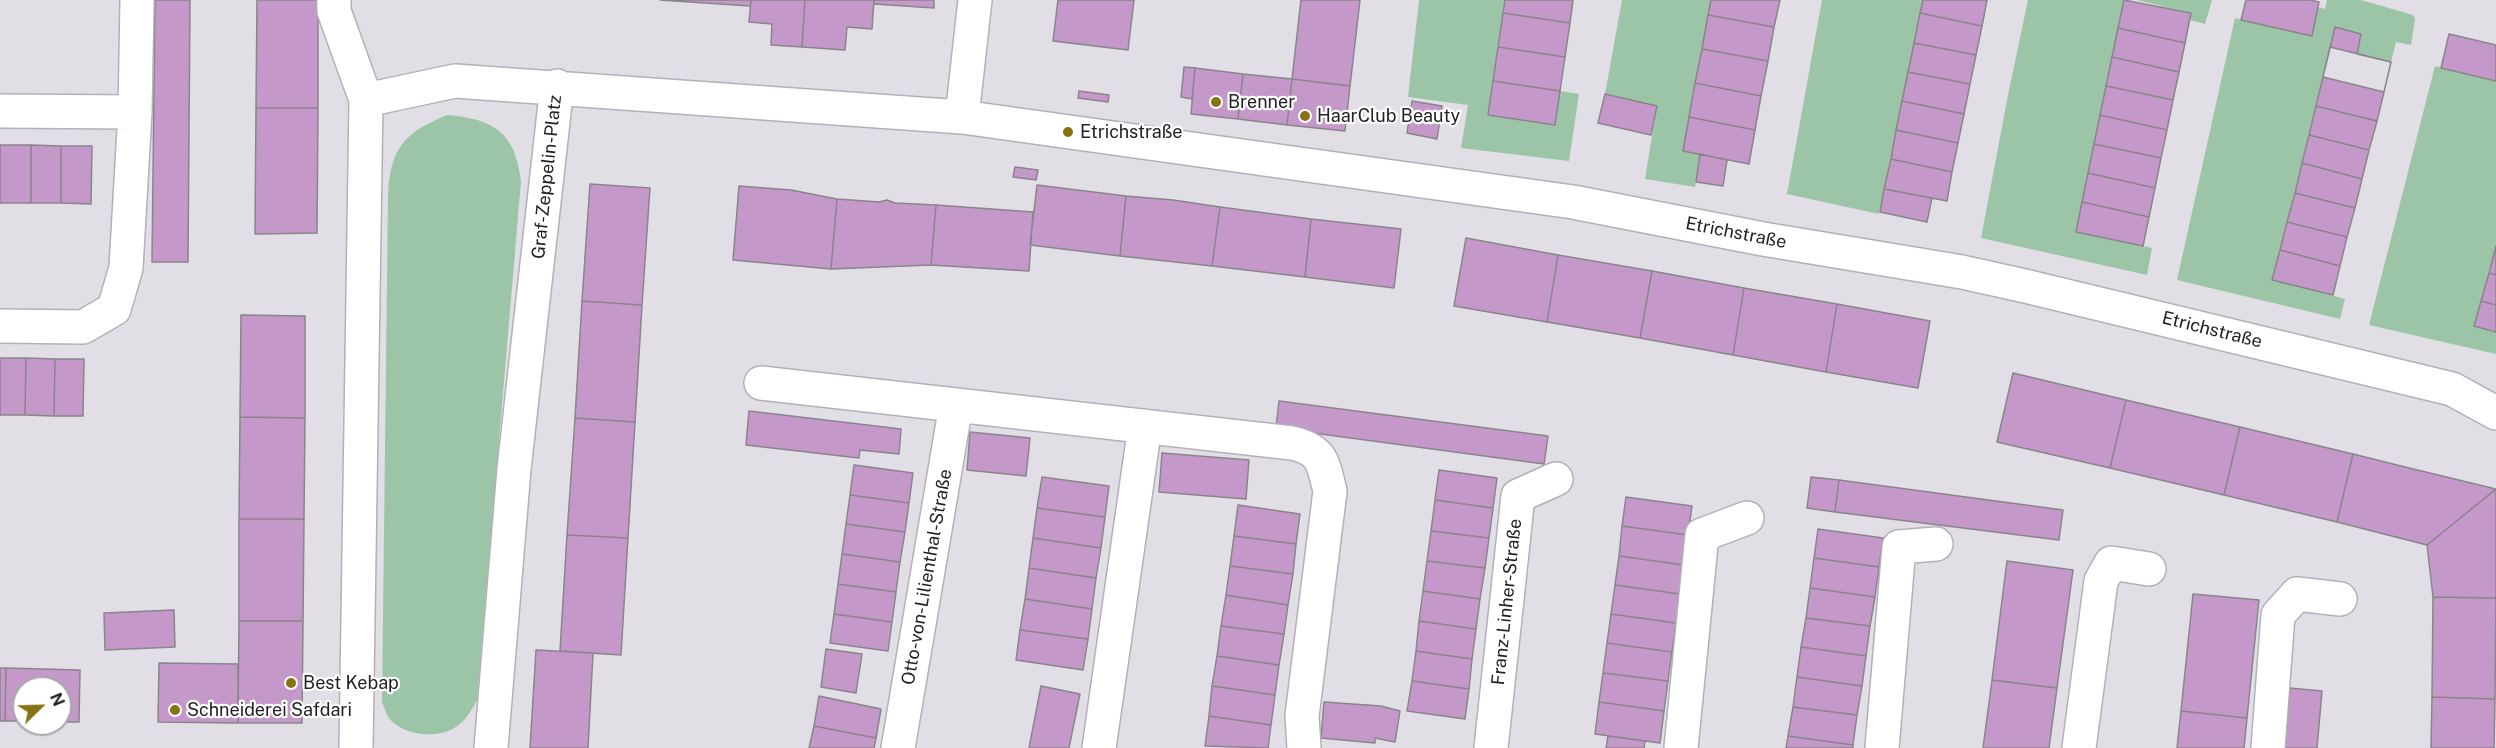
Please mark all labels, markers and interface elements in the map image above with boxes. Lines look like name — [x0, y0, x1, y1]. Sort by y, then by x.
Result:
place label: Brenner — [1228, 91, 1295, 113]
street label: Graf-Zeppelin-Platz — [528, 94, 566, 260]
marker: Brenner — [1209, 95, 1223, 109]
place label: HaarClub Beauty — [1317, 105, 1460, 127]
marker: HaarClub Beauty — [1298, 109, 1312, 123]
place label: Etrichstraße — [1080, 121, 1182, 143]
marker: Etrichstraße — [1061, 125, 1075, 139]
street label: Etrichstraße — [1684, 213, 1788, 253]
street label: Etrichstraße — [2160, 307, 2264, 353]
street label: Otto-von-Lilienthal-Straße — [897, 467, 957, 687]
street label: Franz-Linher-Straße — [1488, 518, 1526, 686]
place label: Best Kebap — [303, 672, 399, 694]
north arrow — [12, 676, 72, 736]
marker: Best Kebap — [284, 676, 298, 690]
text: N — [46, 690, 68, 709]
place label: Schneiderei Safdari — [187, 699, 352, 721]
marker: Schneiderei Safdari — [168, 703, 182, 717]

